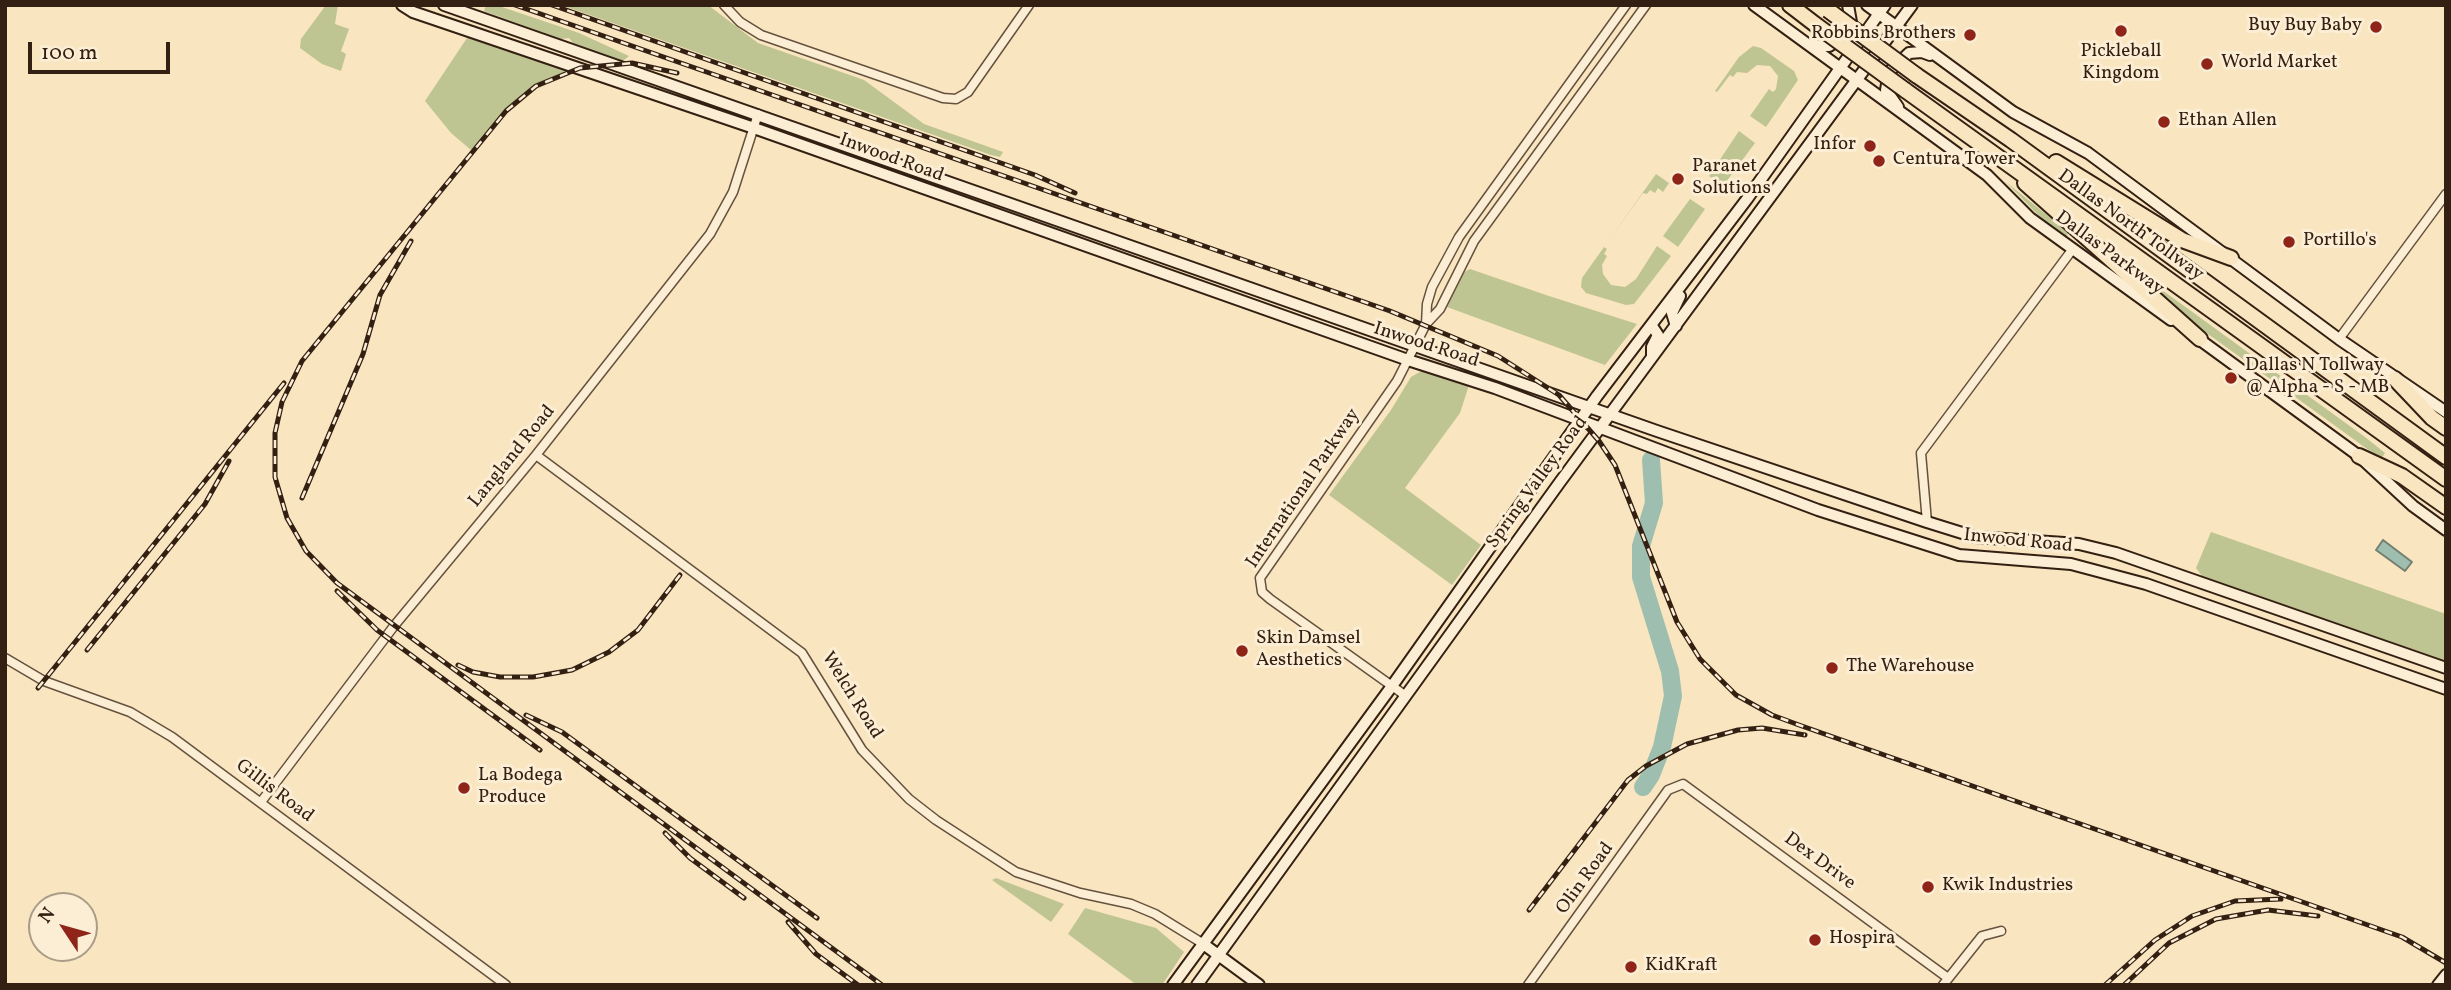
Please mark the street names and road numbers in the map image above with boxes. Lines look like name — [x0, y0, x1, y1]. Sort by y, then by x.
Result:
street label: Inwood Road — [836, 130, 946, 188]
street label: Dallas North Tollway — [2053, 165, 2207, 287]
street label: Dallas Parkway — [2050, 207, 2168, 301]
street label: Inwood Road — [1370, 318, 1482, 374]
street label: Langland Road — [465, 401, 561, 513]
street label: International Parkway — [1242, 405, 1366, 573]
street label: Spring Valley Road — [1482, 412, 1594, 554]
street label: Inwood Road — [1962, 525, 2074, 559]
street label: Welch Road — [815, 648, 887, 744]
street label: Gillis Road — [231, 755, 317, 829]
street label: Dex Drive — [1779, 828, 1859, 896]
street label: Olin Road — [1552, 839, 1620, 919]

